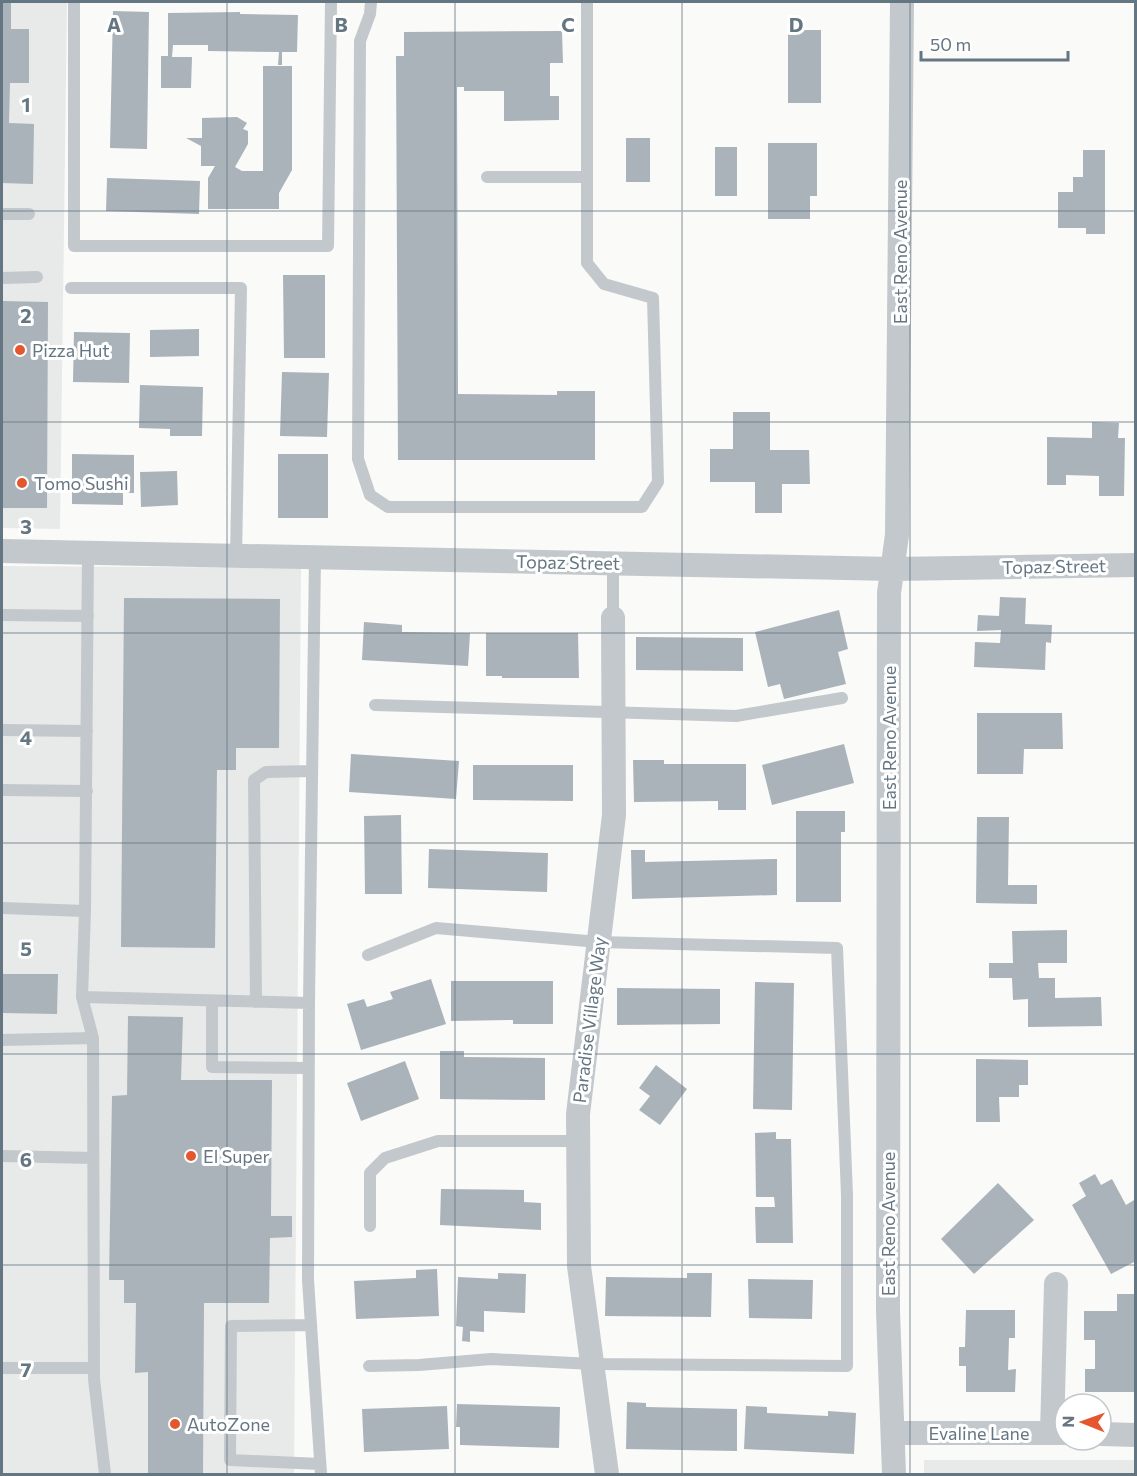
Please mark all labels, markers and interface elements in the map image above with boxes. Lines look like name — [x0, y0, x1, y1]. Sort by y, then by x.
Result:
text: A — [107, 12, 121, 36]
text: B — [334, 12, 348, 36]
text: C — [561, 12, 575, 36]
text: D — [789, 12, 803, 36]
scale bar — [921, 24, 1068, 62]
text: 50 m — [930, 33, 971, 55]
text: 1 — [21, 92, 31, 116]
street label: East Reno Avenue — [889, 180, 911, 324]
text: 2 — [20, 303, 32, 327]
place label: Pizza Hut — [32, 339, 110, 361]
marker: Pizza Hut — [13, 343, 27, 357]
place label: Tomo Sushi — [34, 472, 129, 494]
marker: Tomo Sushi — [15, 476, 29, 490]
text: 3 — [20, 514, 32, 538]
street label: Topaz Street — [516, 550, 620, 574]
street label: Topaz Street — [1002, 554, 1106, 578]
street label: East Reno Avenue — [878, 666, 900, 810]
text: 4 — [20, 725, 32, 749]
text: 5 — [20, 936, 32, 960]
street label: Paradise Village Way — [568, 936, 610, 1104]
place label: El Super — [203, 1145, 270, 1167]
text: 6 — [20, 1147, 32, 1171]
marker: El Super — [184, 1149, 198, 1163]
street label: East Reno Avenue — [877, 1152, 899, 1296]
text: 7 — [21, 1357, 32, 1381]
north arrow — [1053, 1392, 1113, 1452]
place label: AutoZone — [187, 1413, 270, 1435]
text: N — [1058, 1416, 1077, 1428]
marker: AutoZone — [168, 1417, 182, 1431]
street label: Evaline Lane — [929, 1422, 1029, 1444]

